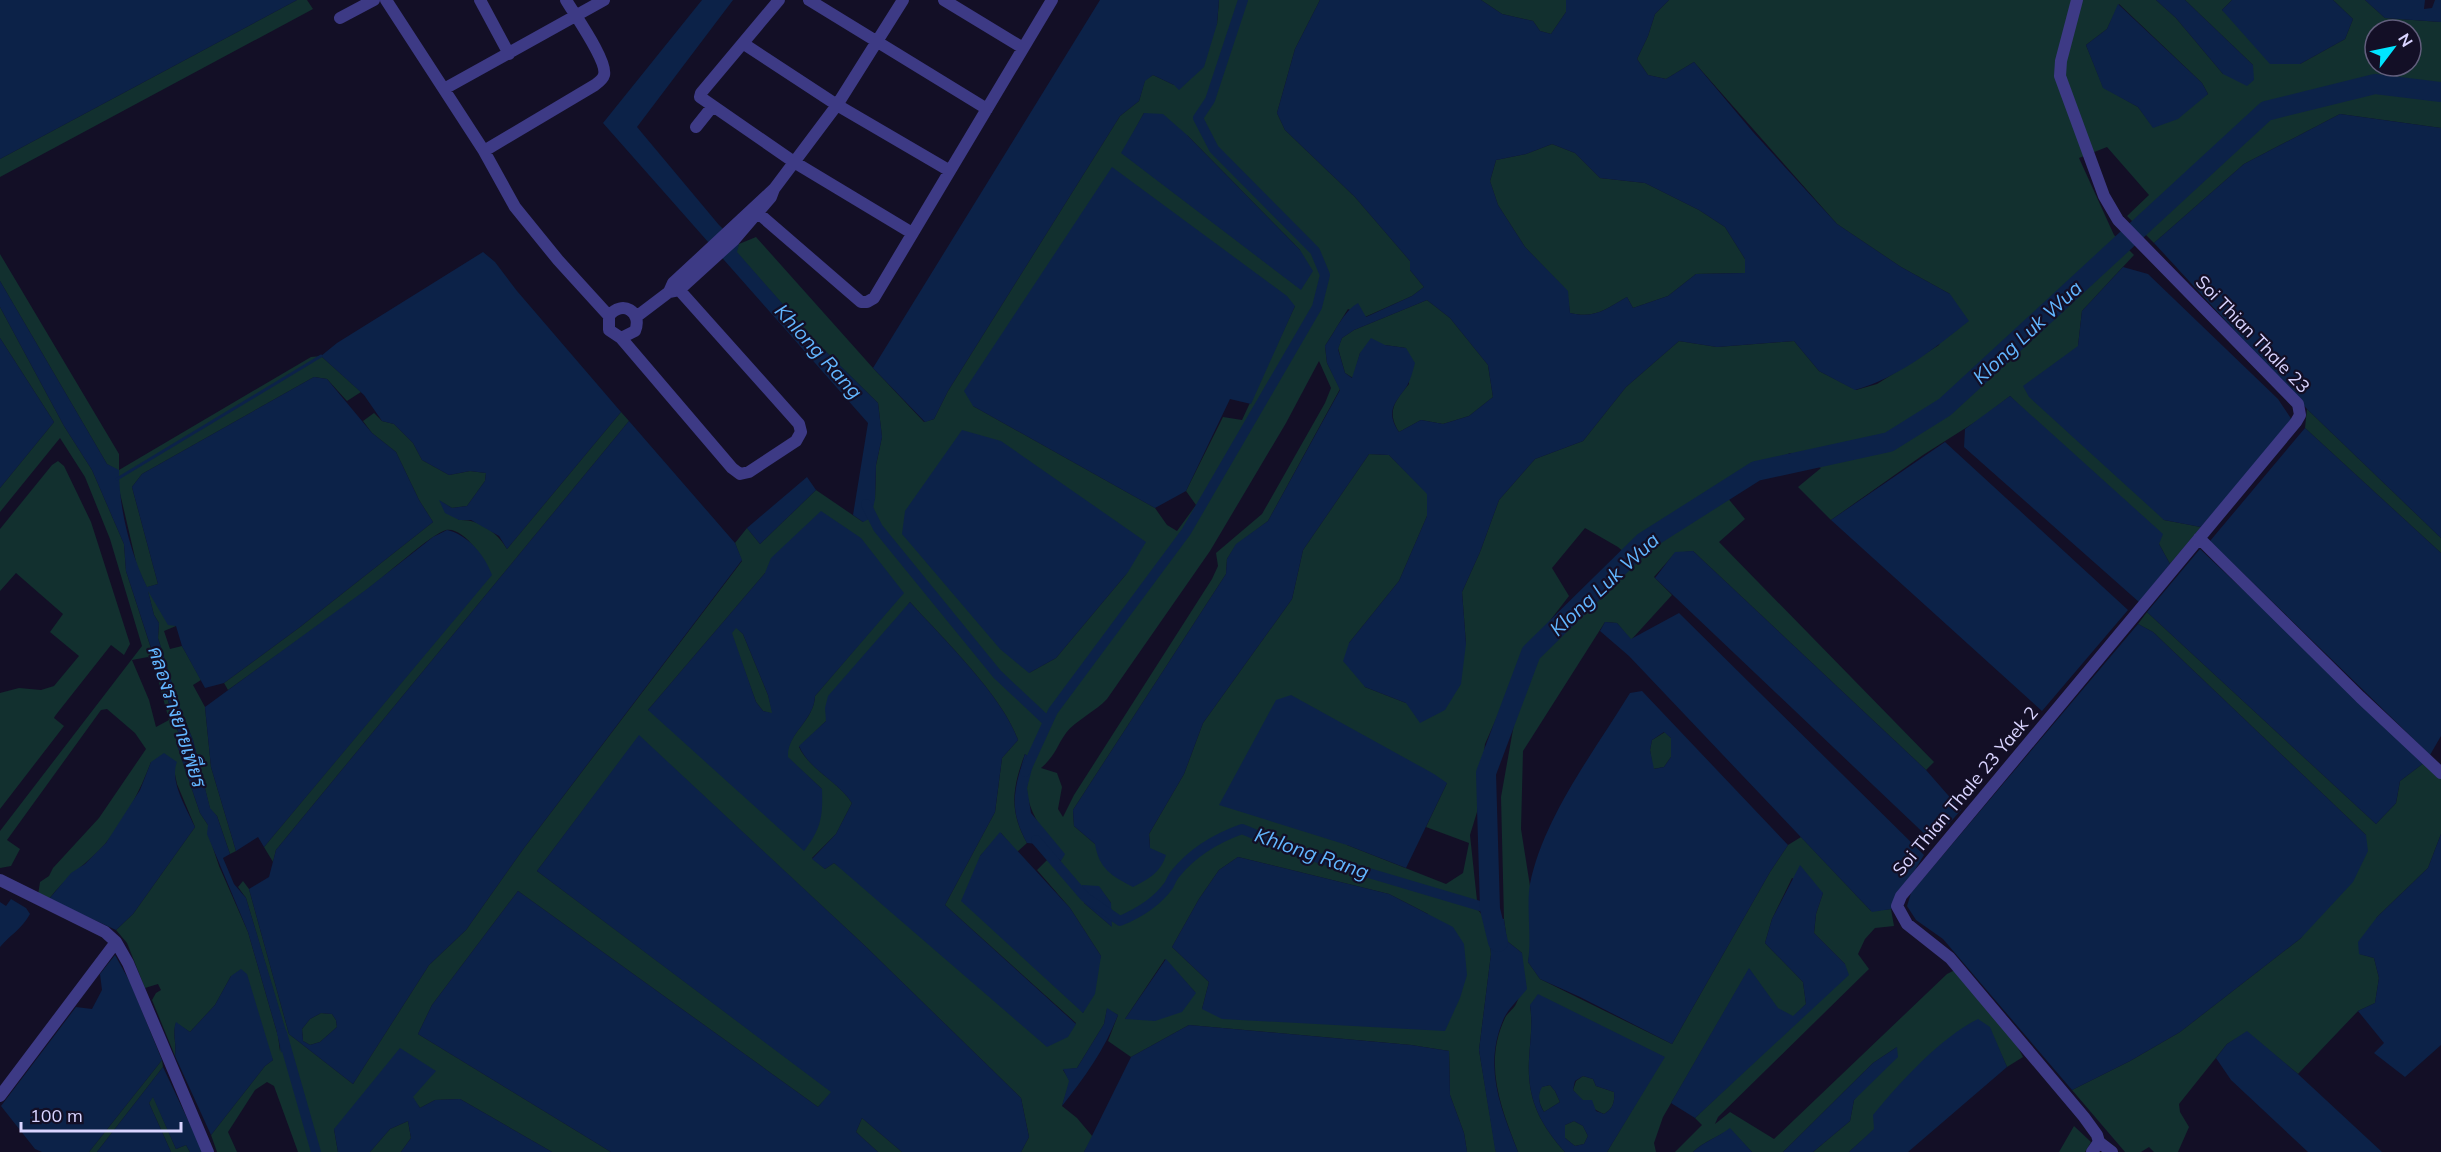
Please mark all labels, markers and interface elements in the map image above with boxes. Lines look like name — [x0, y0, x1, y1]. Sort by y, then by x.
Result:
north arrow — [2363, 18, 2423, 78]
text: N — [2394, 30, 2417, 50]
street label: Soi Thian Thale 23 — [2191, 270, 2315, 398]
water label: Klong Luk Wua — [1967, 275, 2087, 389]
water label: Khlong Rang — [770, 298, 868, 404]
water label: Klong Luk Wua — [1544, 527, 1664, 641]
water label: คลองรางยายเพียร — [143, 643, 213, 792]
street label: Soi Thian Thale 23 Yaek 2 — [1887, 701, 2043, 881]
water label: Khlong Rang — [1252, 822, 1372, 884]
scale bar — [21, 1095, 182, 1133]
text: 100 m — [30, 1104, 83, 1127]

